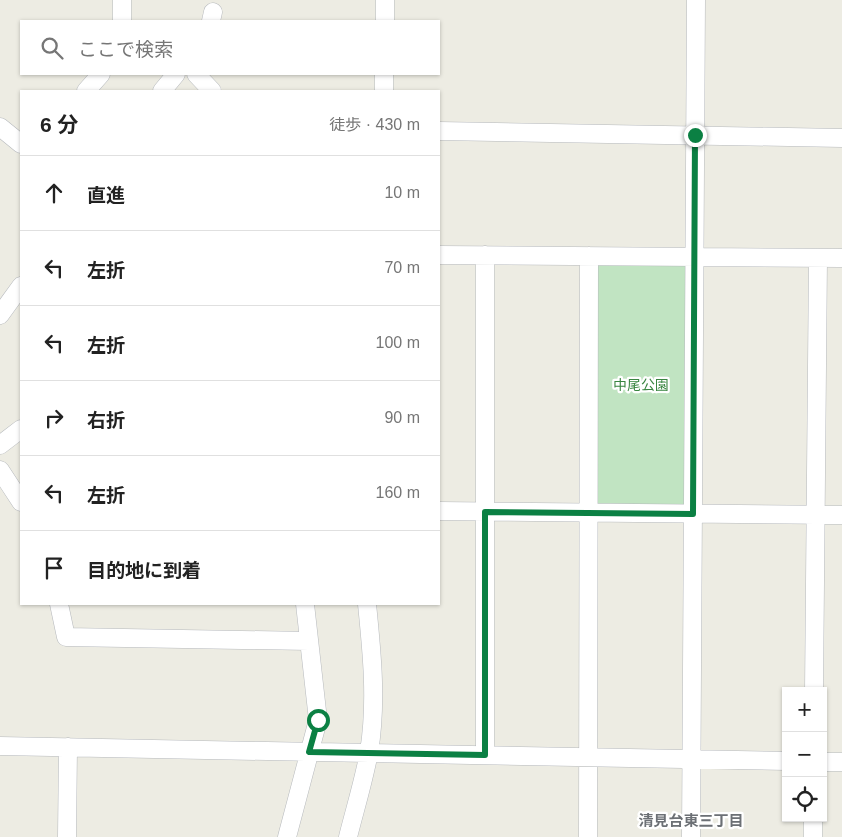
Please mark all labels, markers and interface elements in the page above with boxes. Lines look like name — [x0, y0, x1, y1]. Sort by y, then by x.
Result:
search box — [20, 20, 440, 75]
icon: search — [38, 34, 66, 62]
text: ここで検索 — [78, 39, 173, 60]
text: 6 分 — [40, 113, 79, 136]
text: 徒歩 · 430 m — [329, 116, 420, 133]
route end — [684, 124, 707, 147]
icon: ahead — [40, 179, 68, 207]
text: 10 m — [384, 184, 420, 201]
text: 直進 — [87, 185, 125, 206]
icon: left — [40, 254, 68, 282]
text: 70 m — [384, 259, 420, 276]
text: 左折 — [87, 260, 125, 281]
icon: left — [40, 329, 68, 357]
text: 100 m — [376, 334, 420, 351]
text: 左折 — [87, 335, 125, 356]
park label: 中尾公園 — [613, 377, 669, 393]
icon: right — [40, 404, 68, 432]
text: 90 m — [384, 409, 420, 426]
text: 右折 — [87, 410, 125, 431]
icon: left — [40, 479, 68, 507]
text: 160 m — [376, 484, 420, 501]
text: 左折 — [87, 485, 125, 506]
icon: arrive — [40, 554, 68, 582]
text: 目的地に到着 — [87, 560, 201, 581]
map controls — [782, 687, 827, 822]
button: + — [782, 687, 827, 732]
route start — [307, 709, 330, 732]
button: − — [782, 732, 827, 777]
button: locate — [782, 777, 827, 822]
district label: 清見台東三丁目 — [638, 812, 744, 829]

